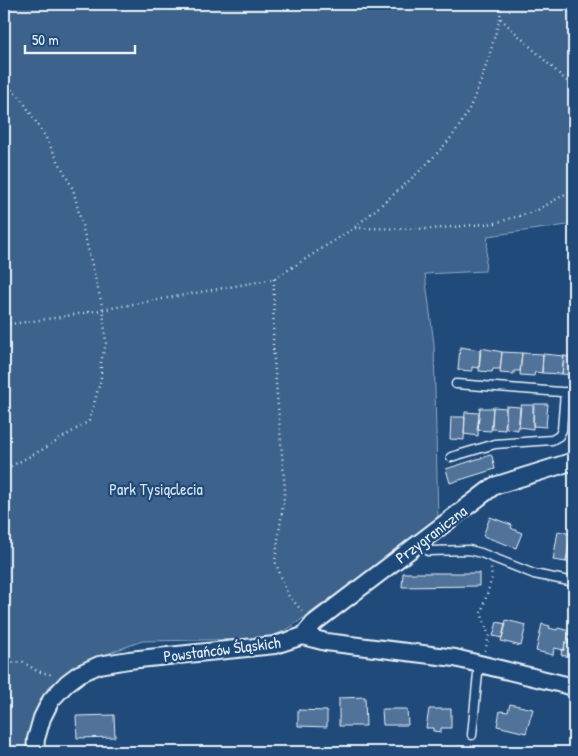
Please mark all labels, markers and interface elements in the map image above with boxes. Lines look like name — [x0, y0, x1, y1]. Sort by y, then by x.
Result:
scale bar — [25, 22, 135, 54]
text: 50 m — [32, 29, 59, 50]
park label: Park Tysiąclecia — [109, 478, 203, 500]
street label: Przygraniczna — [391, 500, 471, 568]
street label: Powstańców Śląskich — [162, 631, 282, 667]

